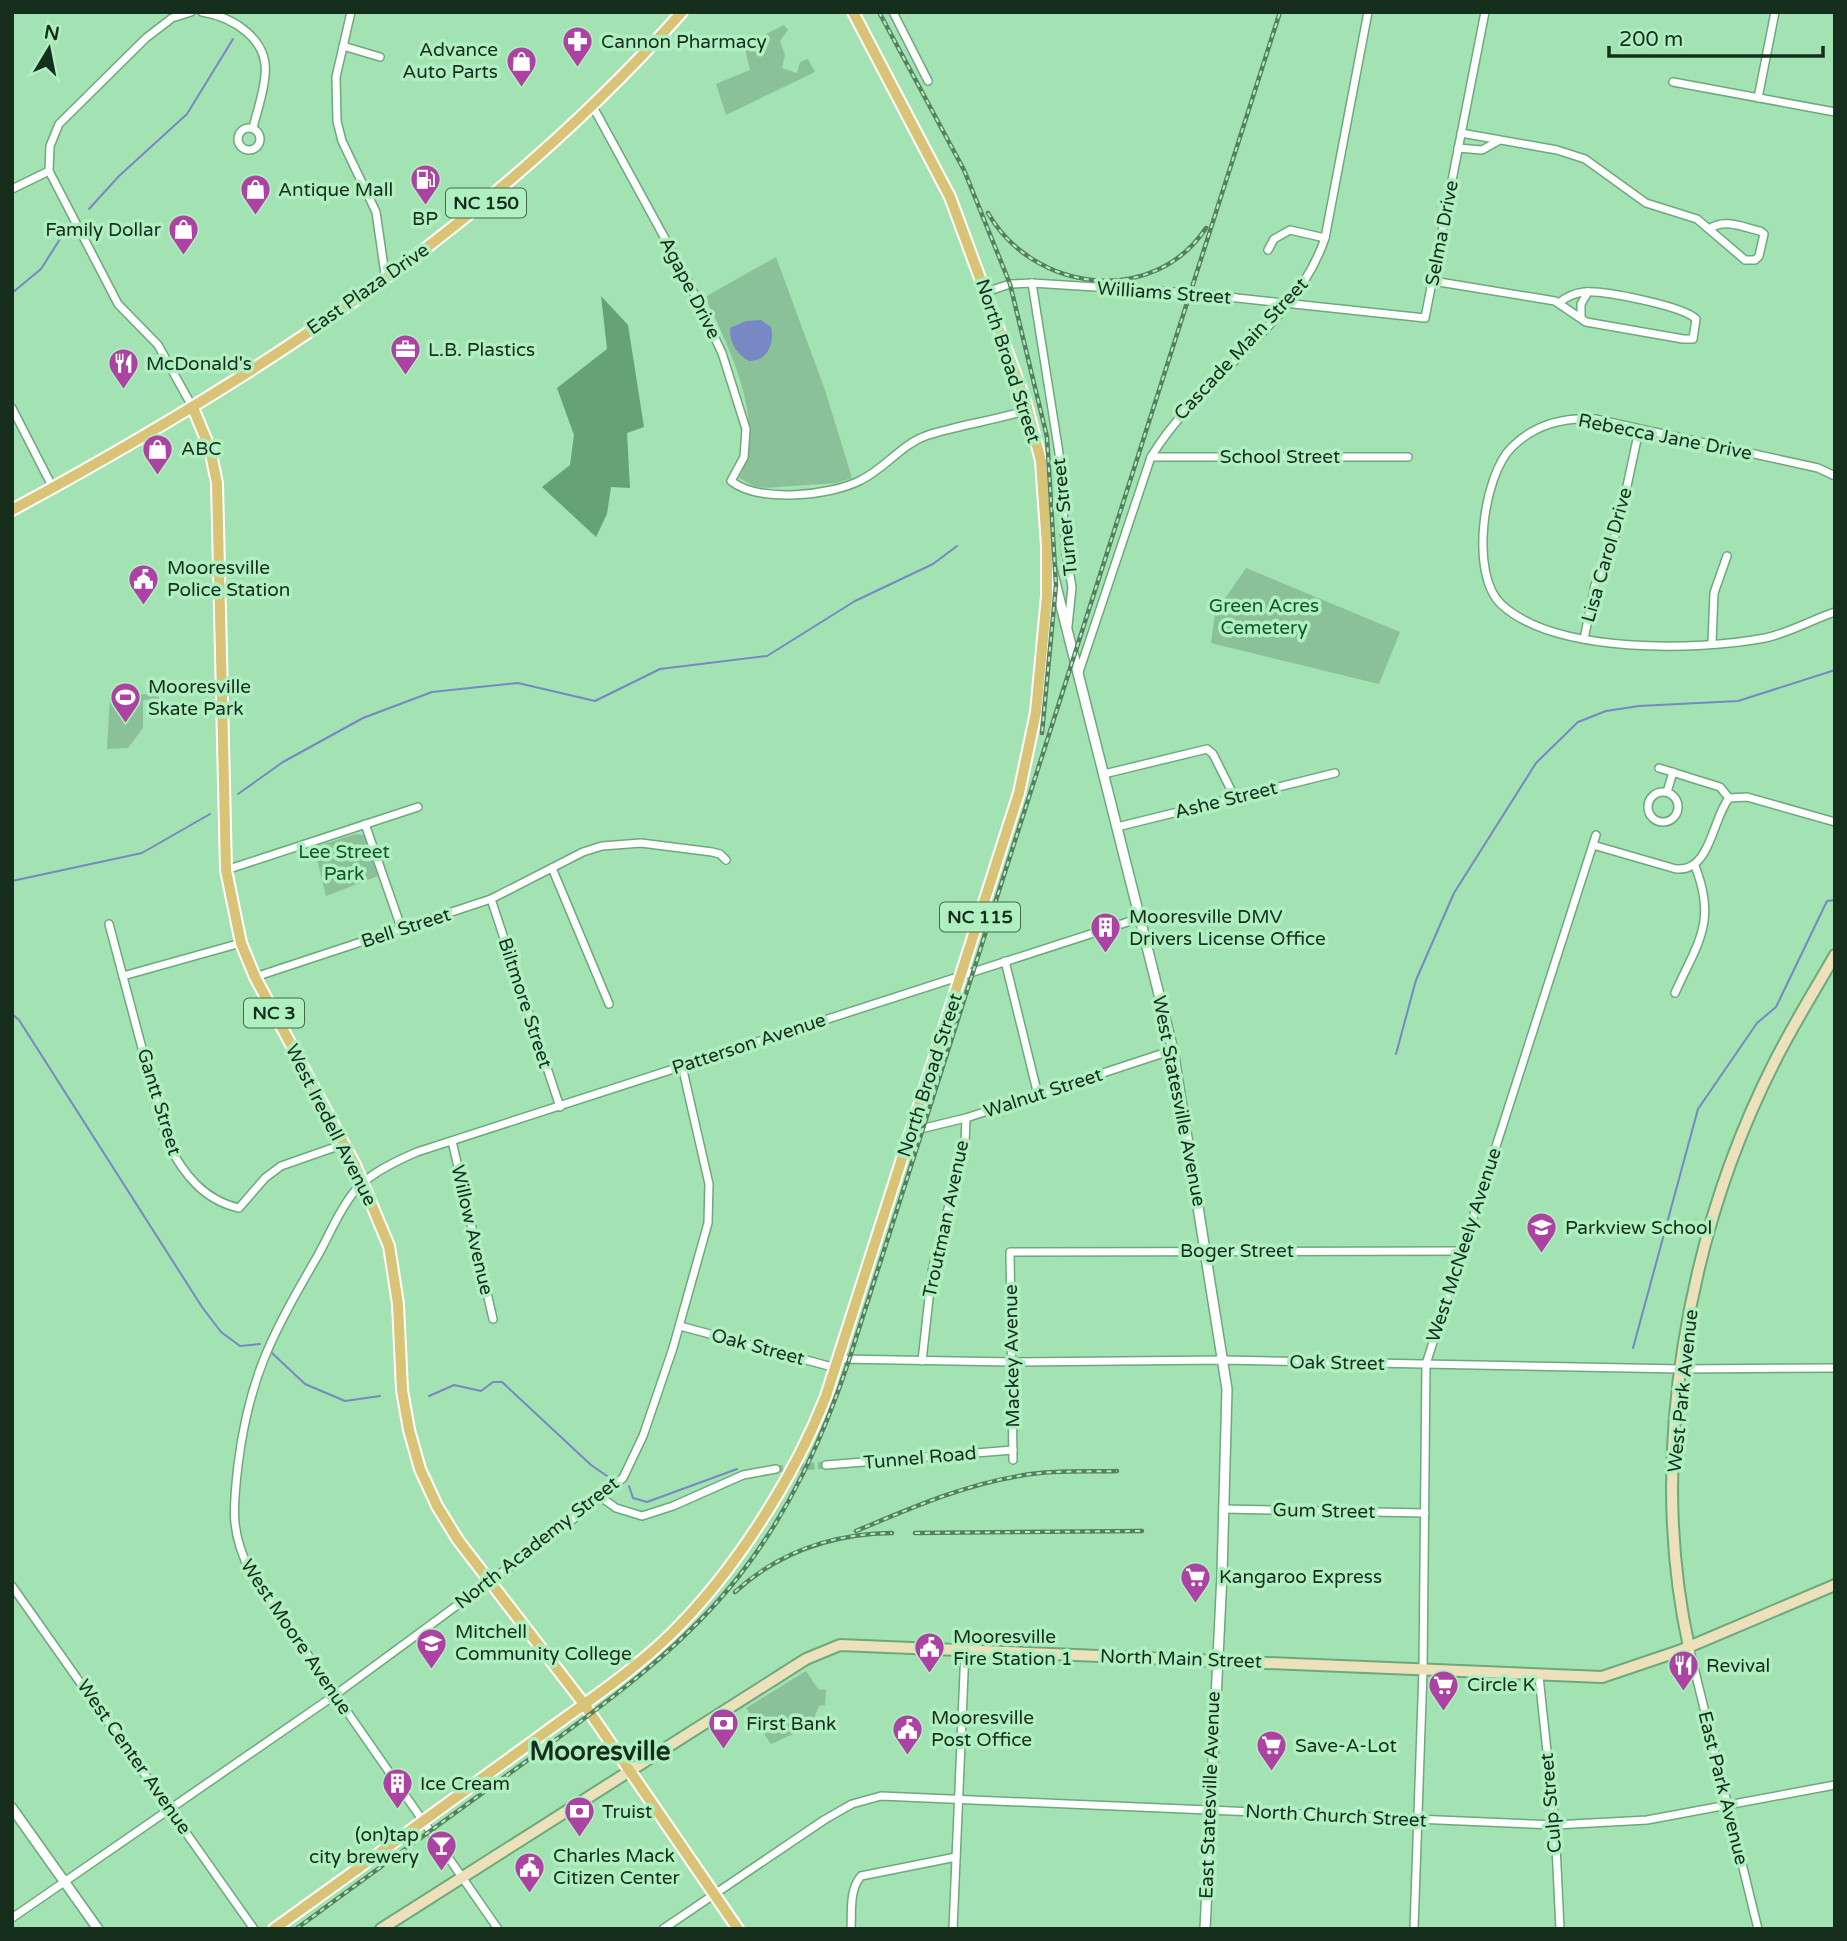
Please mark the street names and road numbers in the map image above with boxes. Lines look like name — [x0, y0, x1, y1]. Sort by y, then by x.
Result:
street label: Selma Drive — [1421, 178, 1463, 288]
road number: NC 150 — [446, 188, 526, 218]
street label: Agape Drive — [655, 234, 725, 342]
street label: East Plaza Drive — [303, 239, 433, 339]
street label: Cascade Main Street — [1170, 273, 1312, 425]
street label: North Broad Street — [971, 276, 1045, 446]
street label: Williams Street — [1096, 277, 1232, 309]
street label: Rebecca Jane Drive — [1576, 409, 1754, 465]
street label: School Street — [1220, 446, 1340, 468]
street label: Turner Street — [1048, 457, 1082, 577]
street label: Lisa Carol Drive — [1577, 485, 1637, 625]
street label: Ashe Street — [1172, 777, 1280, 823]
road number: NC 115 — [940, 902, 1020, 932]
street label: Bell Street — [359, 903, 453, 953]
street label: Biltmore Street — [494, 935, 556, 1071]
street label: North Broad Street — [893, 990, 967, 1160]
street label: West Statesville Avenue — [1148, 994, 1210, 1208]
road number: NC 3 — [244, 998, 304, 1028]
street label: Patterson Avenue — [669, 1009, 829, 1079]
street label: West Iredell Avenue — [281, 1040, 381, 1210]
street label: Gantt Street — [132, 1046, 186, 1158]
street label: Walnut Street — [981, 1063, 1105, 1123]
street label: Troutman Avenue — [919, 1138, 973, 1300]
street label: West McNeely Avenue — [1422, 1145, 1506, 1345]
street label: Willow Avenue — [446, 1163, 498, 1297]
street label: Boger Street — [1180, 1240, 1294, 1262]
street label: Mackey Avenue — [1000, 1284, 1024, 1428]
street label: West Park Avenue — [1663, 1308, 1703, 1474]
street label: Oak Street — [709, 1324, 807, 1370]
street label: Oak Street — [1289, 1351, 1385, 1375]
street label: Tunnel Road — [863, 1442, 977, 1474]
street label: North Academy Street — [451, 1472, 623, 1614]
street label: Gum Street — [1272, 1499, 1376, 1523]
street label: West Moore Avenue — [236, 1555, 356, 1719]
street label: North Main Street — [1100, 1645, 1262, 1673]
street label: West Center Avenue — [72, 1676, 196, 1838]
street label: East Statesville Avenue — [1195, 1691, 1225, 1899]
street label: East Park Avenue — [1693, 1709, 1753, 1867]
street label: Culp Street — [1536, 1752, 1566, 1854]
street label: North Church Street — [1245, 1800, 1427, 1832]

